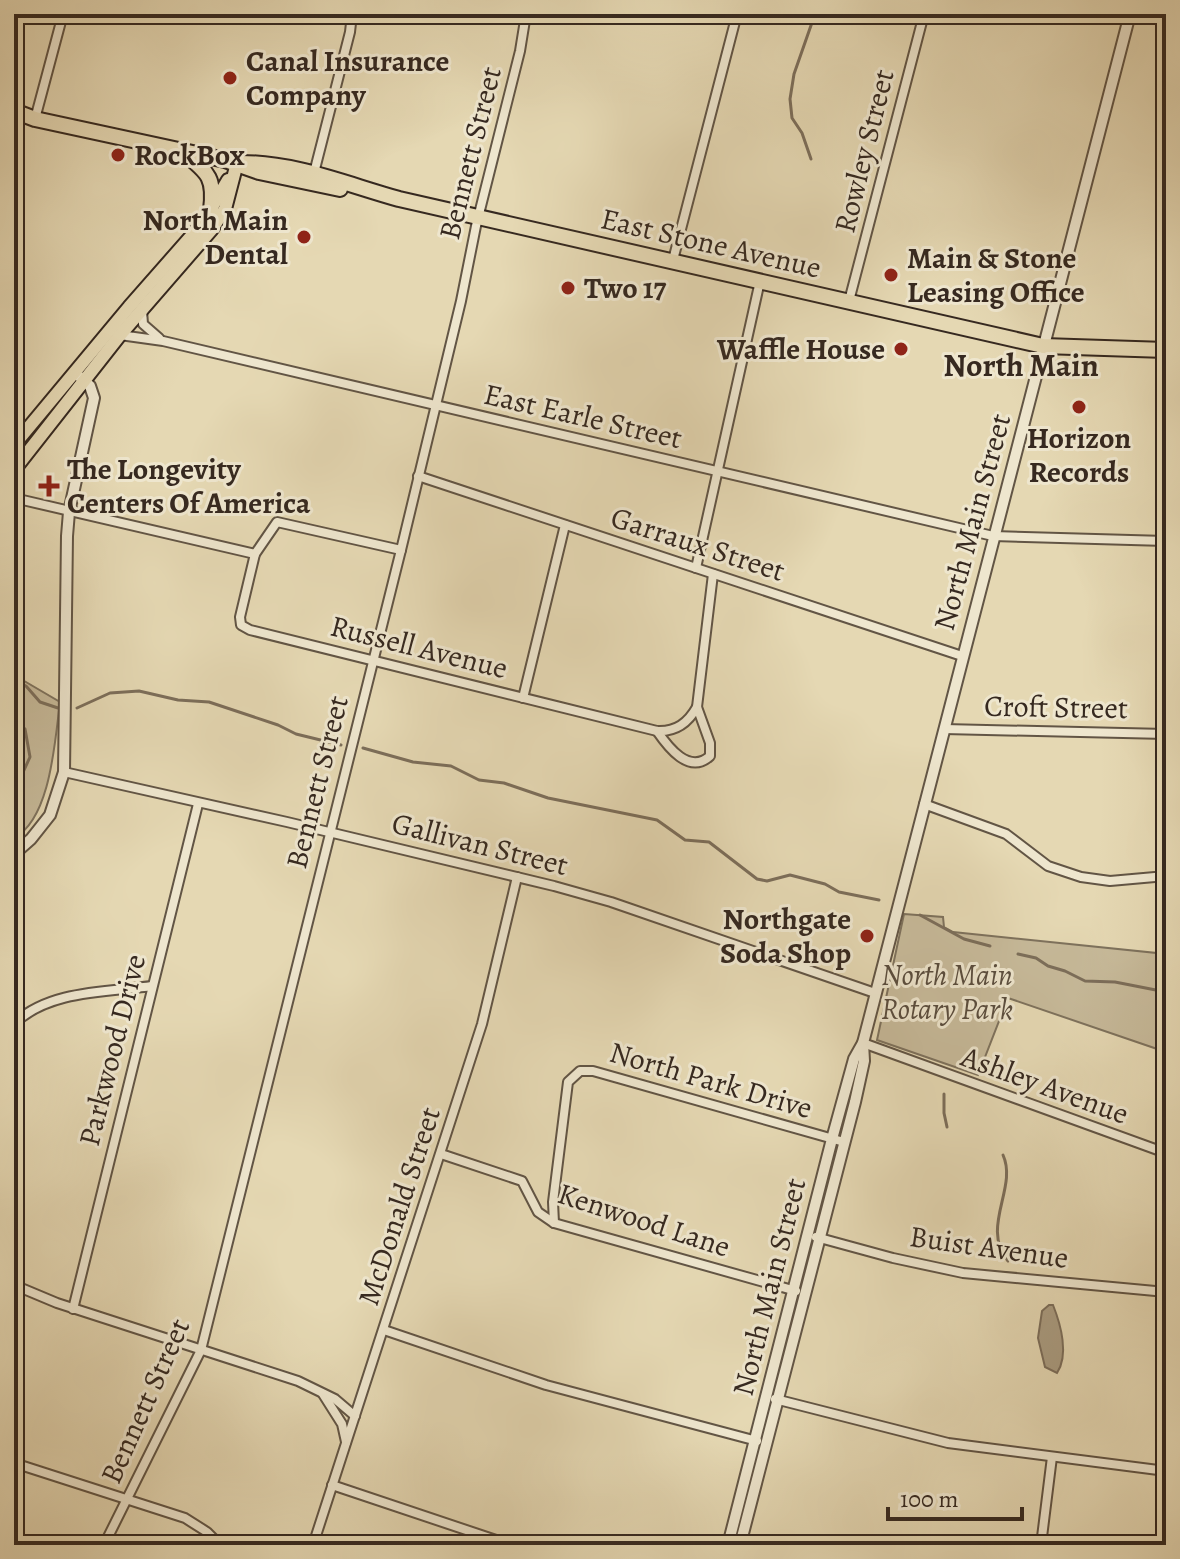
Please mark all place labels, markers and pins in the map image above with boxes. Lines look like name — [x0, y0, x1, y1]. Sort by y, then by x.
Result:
place label: Canal Insurance Company — [246, 41, 449, 115]
marker: Canal Insurance Company — [221, 69, 239, 87]
place label: RockBox — [134, 135, 245, 175]
marker: RockBox — [109, 146, 127, 164]
place label: North Main Dental — [142, 200, 288, 274]
marker: North Main Dental — [295, 228, 313, 246]
place label: Main & Stone Leasing Office — [907, 238, 1085, 312]
marker: Main & Stone Leasing Office — [882, 266, 900, 284]
place label: Two 17 — [584, 268, 667, 308]
marker: Two 17 — [559, 279, 577, 297]
place label: Waffle House — [716, 329, 885, 369]
marker: Waffle House — [892, 340, 910, 358]
marker: Horizon Records — [1070, 398, 1088, 416]
place label: Horizon Records — [1027, 418, 1131, 492]
place label: The Longevity Centers Of America — [67, 449, 311, 523]
marker: The Longevity Centers Of America — [38, 475, 60, 497]
place label: Northgate Soda Shop — [720, 899, 851, 973]
marker: Northgate Soda Shop — [858, 927, 876, 945]

